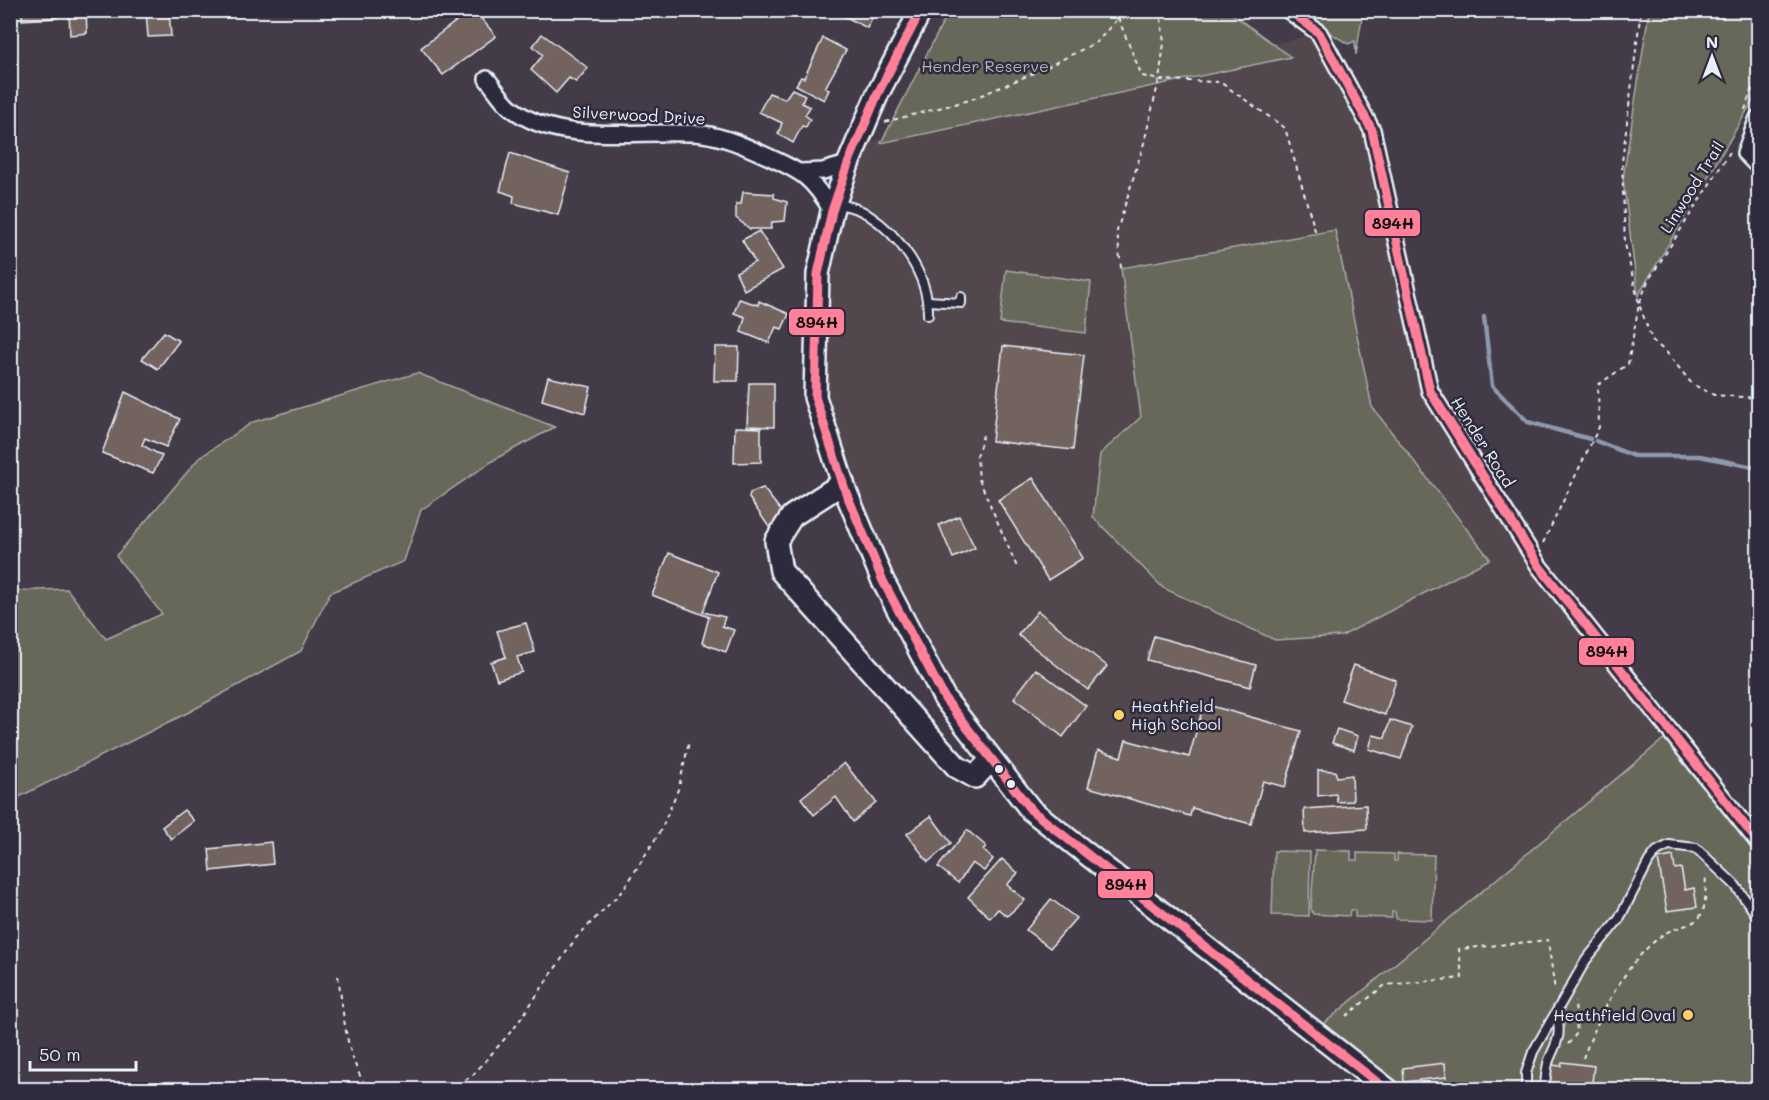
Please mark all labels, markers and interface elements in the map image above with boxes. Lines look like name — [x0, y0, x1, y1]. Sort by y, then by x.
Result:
north arrow — [1682, 27, 1742, 87]
text: N — [1706, 31, 1718, 52]
park label: Hender Reserve — [921, 55, 1049, 76]
street label: Silverwood Drive — [572, 101, 706, 128]
street label: Linwood Trail — [1655, 137, 1728, 237]
line badge: 894H — [1364, 209, 1421, 237]
text: 894H — [1372, 212, 1414, 233]
line badge: 894H — [788, 308, 845, 336]
text: 894H — [796, 311, 838, 332]
street label: Hender Road — [1447, 392, 1520, 491]
line badge: 894H — [1578, 637, 1635, 666]
text: 894H — [1586, 640, 1628, 661]
place label: Heathfield High School — [1131, 695, 1221, 734]
marker: Heathfield High School — [1112, 708, 1126, 722]
unlabelled marker — [993, 763, 1005, 775]
unlabelled marker — [1005, 778, 1017, 790]
line badge: 894H — [1097, 870, 1154, 899]
text: 894H — [1105, 873, 1147, 894]
place label: Heathfield Oval — [1553, 1004, 1676, 1025]
marker: Heathfield Oval — [1681, 1008, 1695, 1022]
scale bar — [30, 1034, 136, 1072]
text: 50 m — [39, 1042, 81, 1066]

